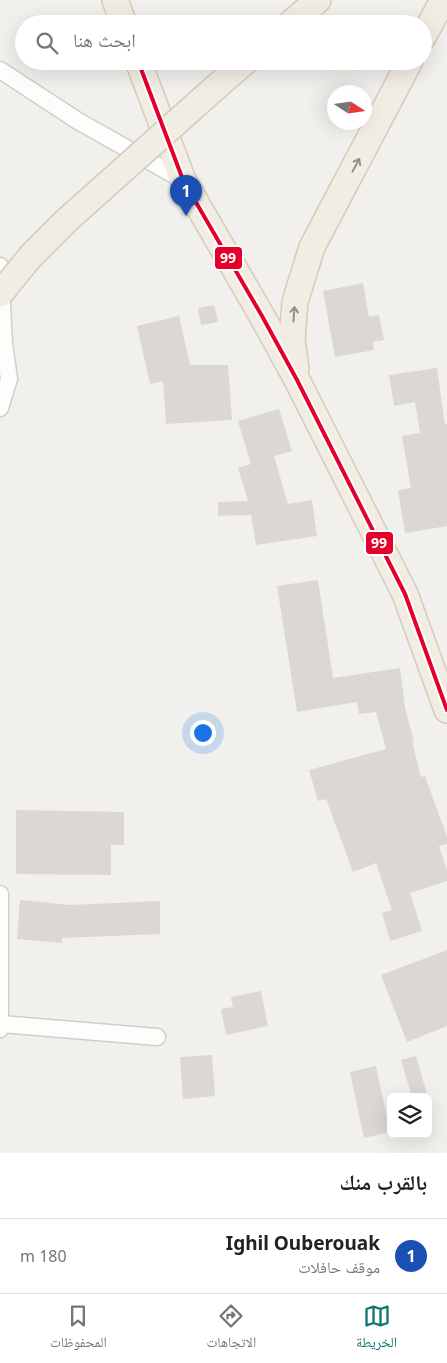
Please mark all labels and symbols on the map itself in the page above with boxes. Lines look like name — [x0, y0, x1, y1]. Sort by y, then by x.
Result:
north arrow — [327, 85, 372, 130]
one-way arrow — [351, 159, 361, 173]
pin: 1 — [170, 175, 202, 216]
line badge: 99 — [214, 246, 243, 270]
text: 99 — [220, 248, 236, 267]
one-way arrow — [289, 307, 298, 323]
line badge: 99 — [365, 531, 394, 555]
text: 99 — [371, 533, 387, 552]
your location — [190, 720, 216, 746]

